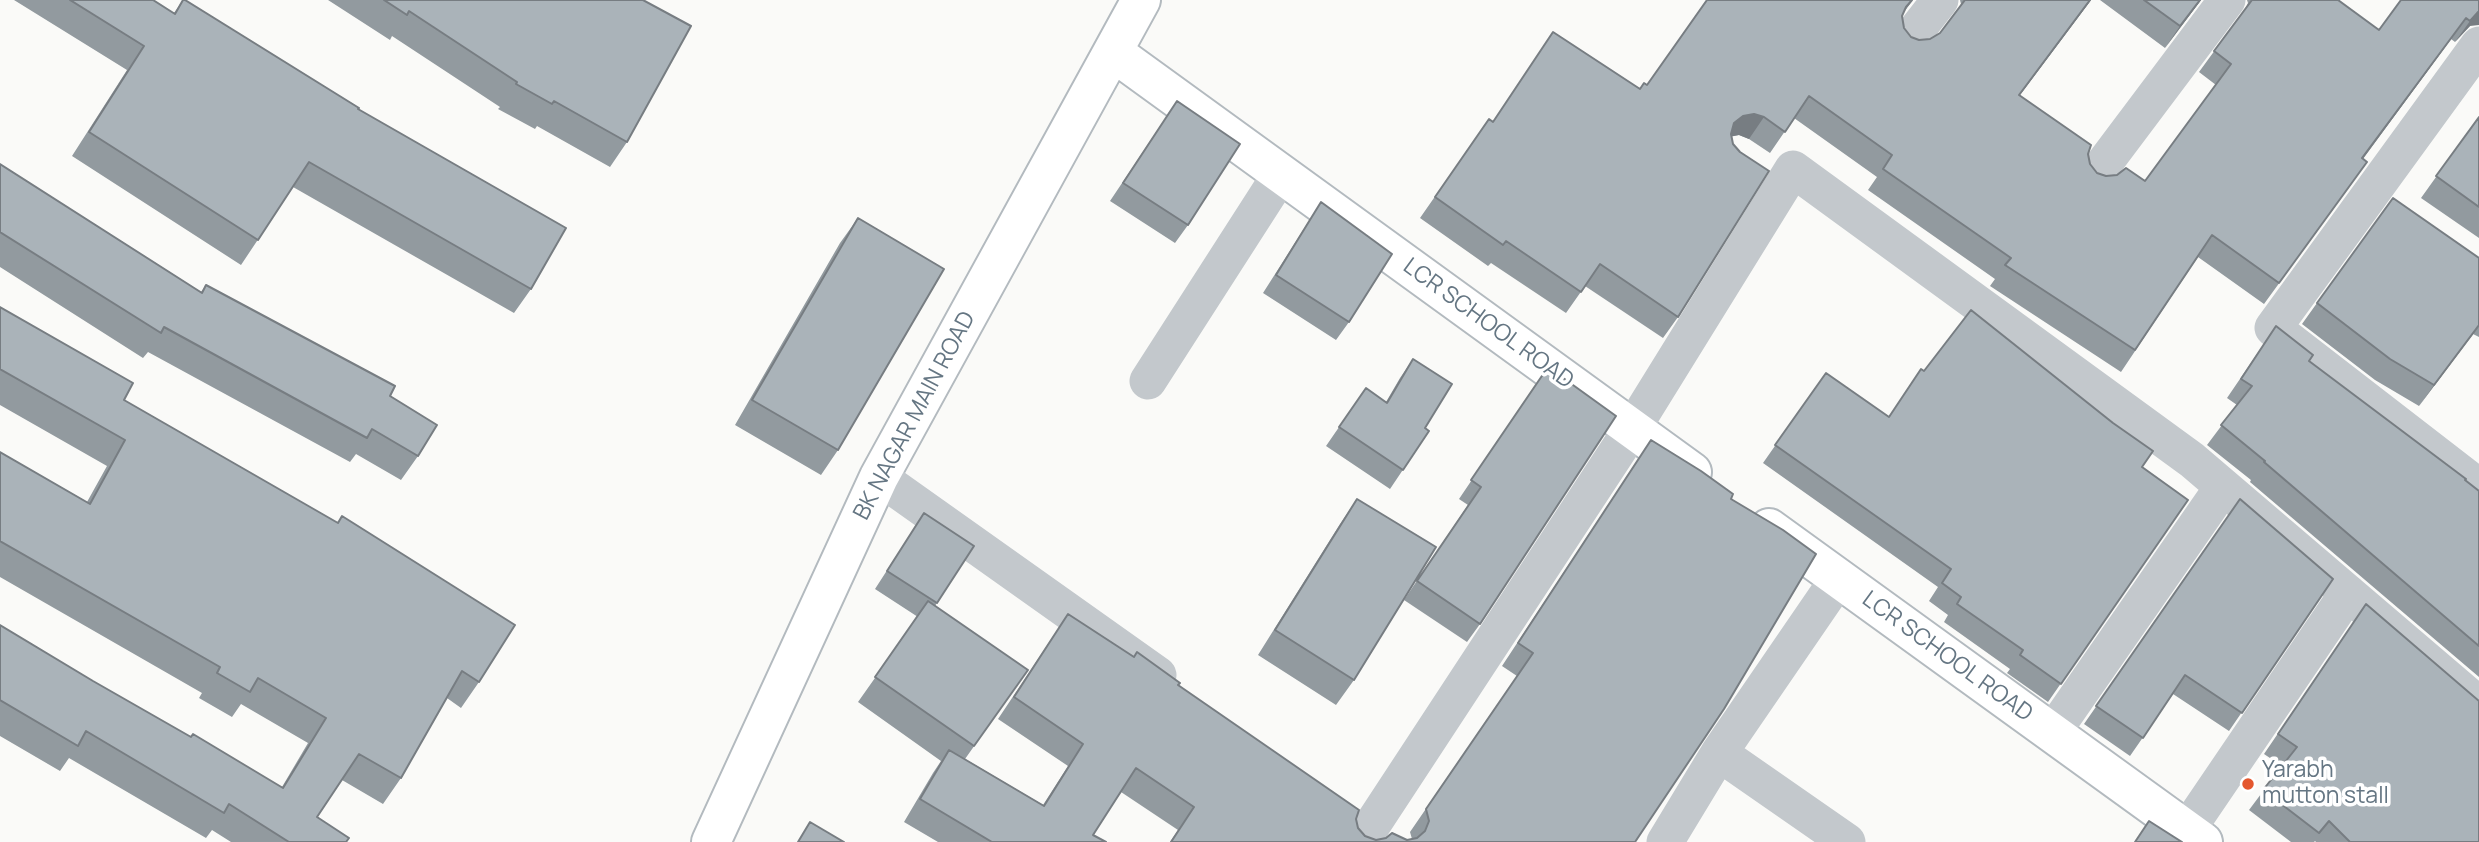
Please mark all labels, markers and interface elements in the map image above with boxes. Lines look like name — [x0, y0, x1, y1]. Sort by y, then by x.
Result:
street label: LCR SCHOOL ROAD — [1397, 253, 1579, 395]
street label: BK NAGAR MAIN ROAD — [848, 307, 982, 525]
street label: LCR SCHOOL ROAD — [1856, 586, 2038, 728]
place label: Yarabh mutton stall — [2262, 757, 2389, 811]
marker: Yarabh mutton stall — [2240, 776, 2256, 792]

